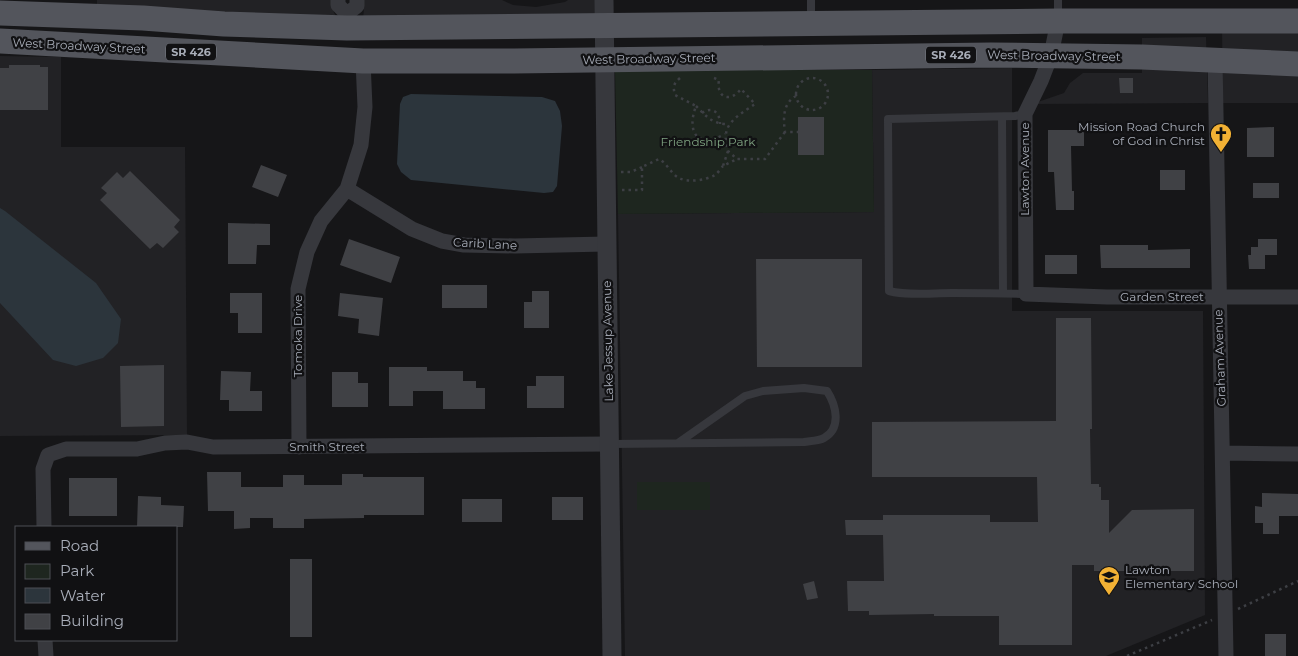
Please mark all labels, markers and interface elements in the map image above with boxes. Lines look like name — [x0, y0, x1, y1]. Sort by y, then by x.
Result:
street label: West Broadway Street — [12, 35, 146, 56]
road number: SR 426 — [166, 44, 216, 61]
road number: SR 426 — [926, 46, 976, 64]
street label: West Broadway Street — [987, 47, 1121, 64]
street label: West Broadway Street — [582, 50, 716, 67]
place label: Mission Road Church of God in Christ — [1078, 119, 1205, 148]
street label: Lawton Avenue — [1017, 122, 1032, 216]
church icon: Mission Road Church of God in Christ — [1209, 122, 1233, 153]
park label: Friendship Park — [661, 134, 756, 149]
street label: Carib Lane — [453, 234, 517, 253]
street label: Lake Jessup Avenue — [599, 280, 616, 402]
street label: Garden Street — [1120, 289, 1204, 304]
street label: Tomoka Drive — [290, 295, 305, 377]
street label: Graham Avenue — [1210, 309, 1229, 407]
street label: Smith Street — [289, 439, 365, 454]
legend — [15, 526, 178, 641]
text: Road — [60, 536, 99, 555]
text: Park — [60, 561, 94, 580]
place label: Lawton Elementary School — [1125, 562, 1238, 591]
school or university icon: Lawton Elementary School — [1097, 565, 1121, 596]
text: Water — [60, 586, 106, 605]
text: Building — [60, 611, 124, 630]

